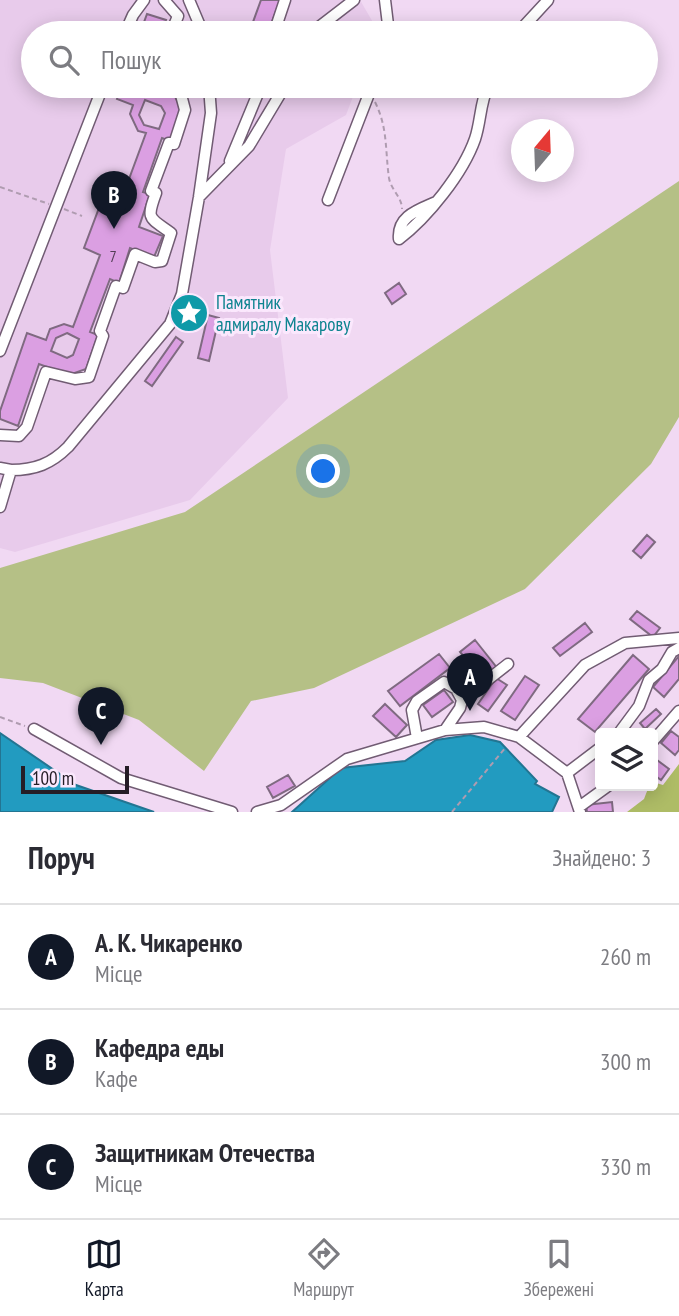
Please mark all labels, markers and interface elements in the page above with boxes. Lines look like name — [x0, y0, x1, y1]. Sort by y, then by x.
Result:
search box — [21, 21, 658, 98]
icon: search — [45, 41, 83, 79]
text: Пошук — [101, 43, 161, 76]
north arrow — [511, 119, 574, 182]
pin: B — [91, 171, 137, 229]
house number: 7 — [109, 246, 117, 266]
place label: Памятник адмиралу Макарову — [216, 290, 351, 336]
place icon: Памятник адмиралу Макарову — [168, 292, 210, 334]
your location — [306, 454, 340, 488]
pin: A — [447, 653, 493, 711]
pin: C — [78, 687, 124, 745]
map controls — [595, 728, 658, 791]
button: layers — [595, 728, 658, 791]
scale bar — [21, 763, 130, 795]
text: 100 m — [32, 766, 74, 790]
text: Поруч — [28, 838, 95, 877]
text: Знайдено: 3 — [552, 843, 651, 872]
text: А. К. Чикаренко — [95, 926, 243, 959]
text: A — [45, 942, 57, 971]
text: 260 m — [600, 942, 651, 971]
text: Місце — [95, 959, 143, 988]
text: Кафедра еды — [95, 1031, 224, 1064]
text: B — [45, 1047, 57, 1076]
text: 300 m — [600, 1047, 651, 1076]
text: Кафе — [95, 1064, 138, 1093]
text: Защитникам Отечества — [95, 1136, 315, 1169]
text: C — [46, 1152, 56, 1181]
text: 330 m — [600, 1152, 651, 1181]
text: Місце — [95, 1169, 143, 1198]
tab: Карта — [85, 1235, 124, 1301]
tab: Маршрут — [293, 1235, 354, 1301]
tab: Збережені — [524, 1235, 594, 1301]

